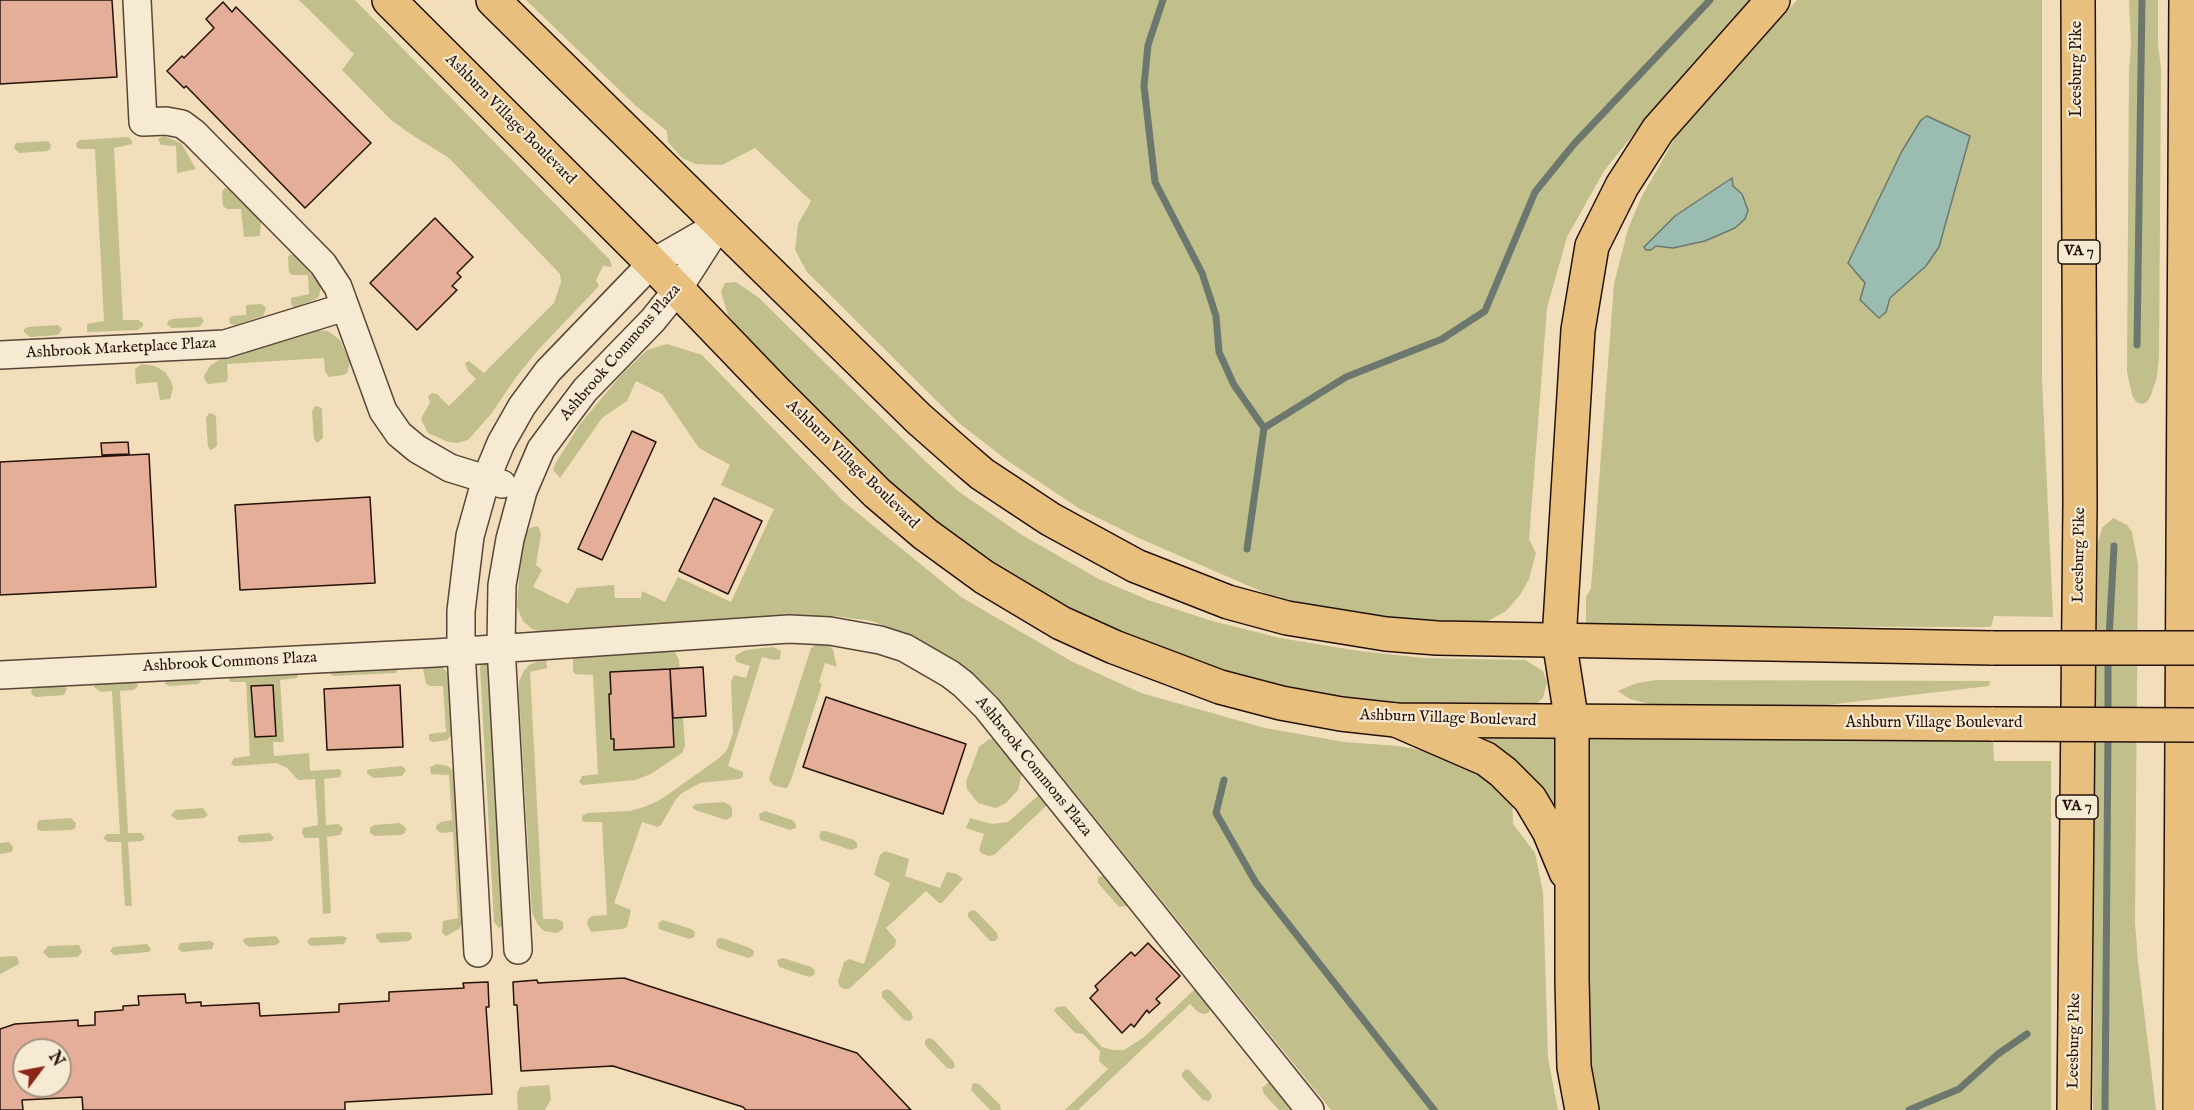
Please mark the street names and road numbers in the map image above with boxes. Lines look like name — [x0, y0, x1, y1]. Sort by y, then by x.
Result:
street label: Leesburg Pike — [2068, 21, 2088, 117]
street label: Ashburn Village Boulevard — [441, 51, 579, 189]
road number: VA 7 — [2058, 240, 2100, 264]
street label: Ashbrook Commons Plaza — [557, 281, 685, 425]
street label: Ashbrook Marketplace Plaza — [26, 334, 216, 364]
street label: Ashburn Village Boulevard — [782, 397, 922, 533]
street label: Leesburg Pike — [2070, 507, 2090, 603]
street label: Ashbrook Commons Plaza — [142, 649, 318, 677]
street label: Ashbrook Commons Plaza — [971, 693, 1095, 841]
street label: Ashburn Village Boulevard — [1359, 706, 1537, 732]
street label: Ashburn Village Boulevard — [1845, 714, 2023, 734]
road number: VA 7 — [2056, 795, 2098, 819]
street label: Leesburg Pike — [2065, 993, 2085, 1089]

